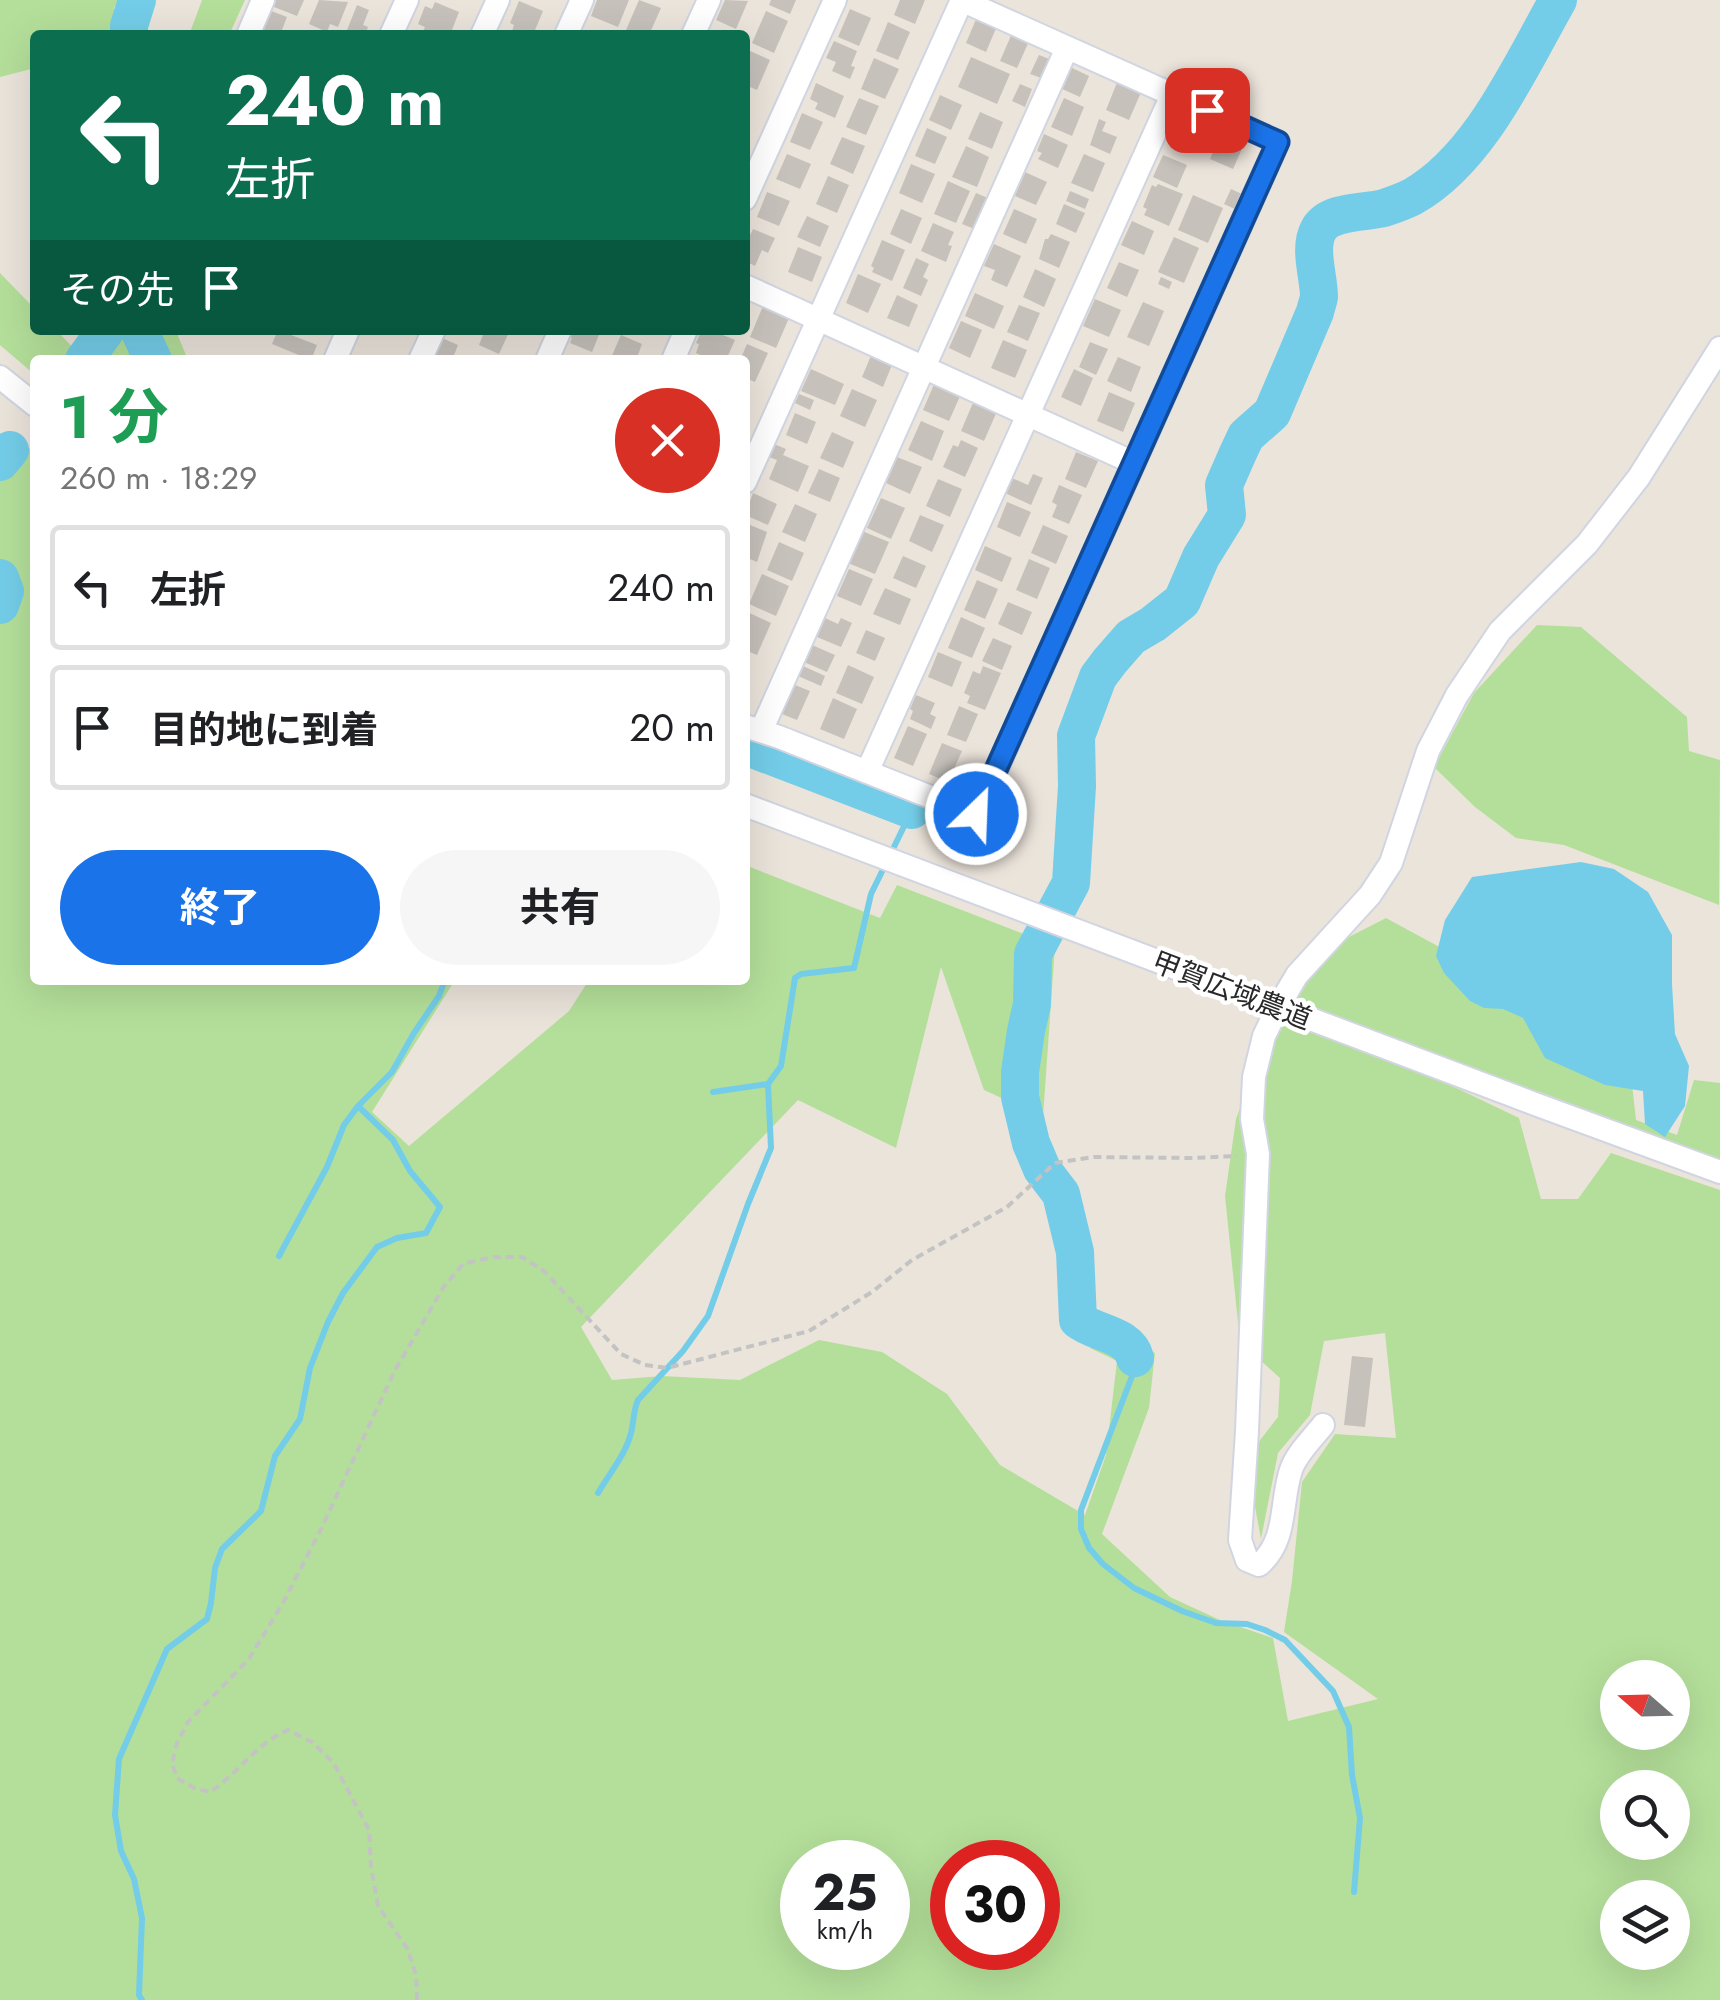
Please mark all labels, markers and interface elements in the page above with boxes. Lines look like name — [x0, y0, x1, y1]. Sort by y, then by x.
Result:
text: 240 m — [225, 50, 445, 151]
pin — [1165, 68, 1250, 153]
icon: left — [60, 70, 190, 200]
icon: arrive — [1180, 83, 1235, 138]
text: 左折 — [225, 147, 315, 212]
icon: arrive — [194, 260, 249, 315]
text: その先 — [60, 262, 174, 317]
text: 1 分 — [60, 374, 169, 461]
button: close — [615, 388, 720, 493]
text: 260 m · 18:29 — [60, 455, 257, 501]
icon: left — [65, 560, 120, 615]
text: 240 m — [607, 560, 715, 615]
text: 左折 — [150, 562, 226, 617]
icon: arrive — [65, 700, 120, 755]
text: 20 m — [630, 700, 715, 755]
text: 目的地に到着 — [150, 702, 378, 757]
position arrow — [924, 762, 1028, 866]
button: 終了 — [60, 850, 380, 965]
button: 共有 — [400, 850, 720, 965]
street label: 甲賀広域農道 — [1146, 941, 1318, 1040]
north arrow — [1600, 1660, 1690, 1750]
map controls — [1600, 1660, 1690, 1970]
button: search — [1600, 1770, 1690, 1860]
speed limit sign: 30 — [930, 1840, 1060, 1970]
text: 25 — [812, 1856, 878, 1929]
button: layers — [1600, 1880, 1690, 1970]
text: km/h — [817, 1912, 873, 1948]

